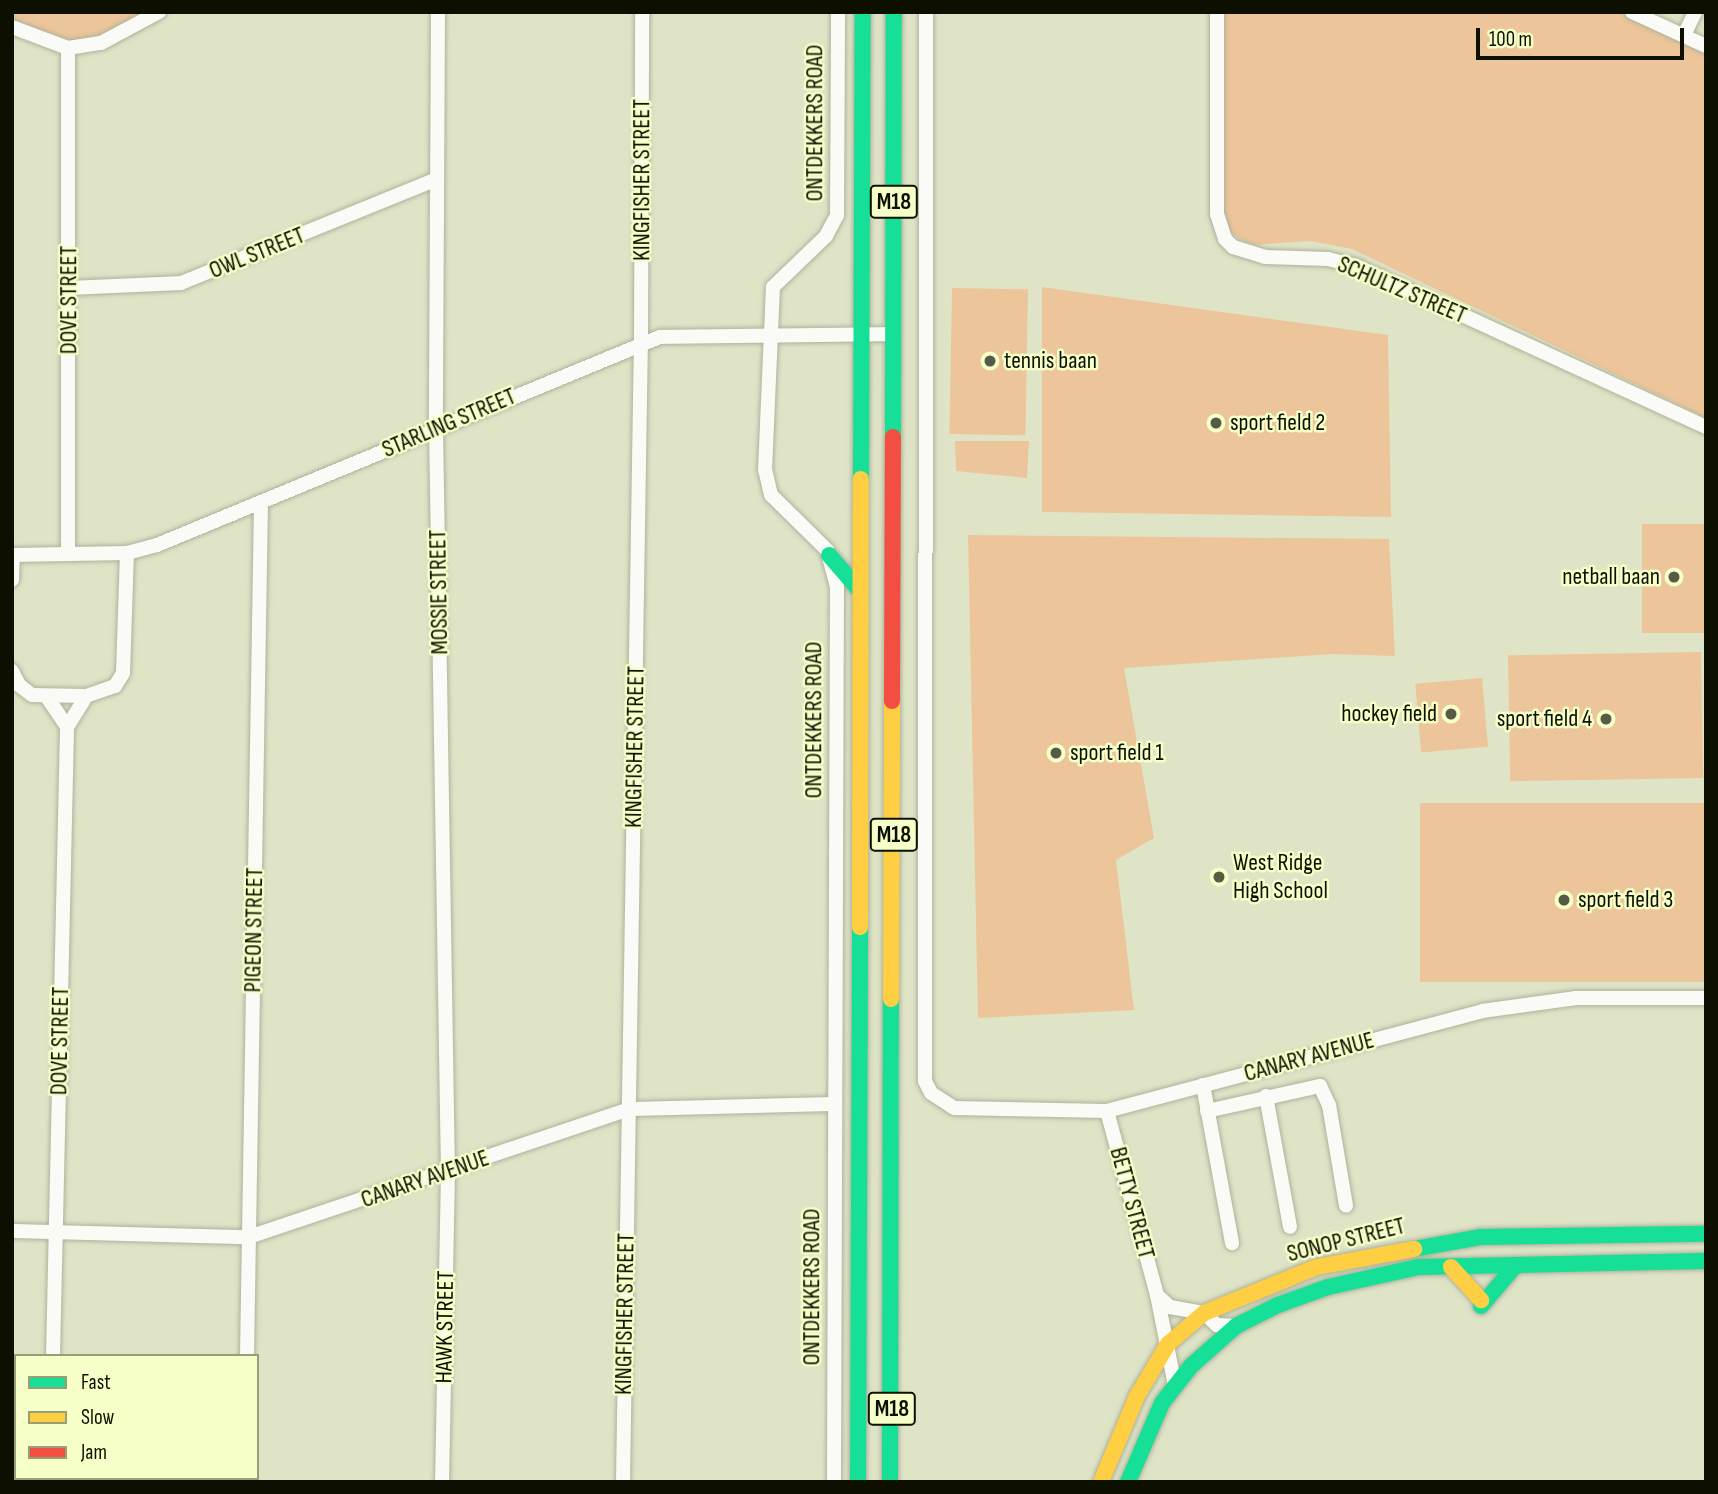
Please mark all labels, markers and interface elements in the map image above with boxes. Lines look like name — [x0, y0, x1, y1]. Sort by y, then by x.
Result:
scale bar — [1480, 14, 1688, 58]
text: 100 m — [1489, 27, 1532, 52]
street label: ONTDEKKERS ROAD — [801, 45, 829, 201]
street label: KINGFISHER STREET — [628, 99, 656, 261]
road number: M18 — [870, 182, 918, 222]
street label: OWL STREET — [205, 221, 309, 285]
street label: DOVE STREET — [55, 246, 83, 354]
street label: SCHULTZ STREET — [1333, 250, 1471, 330]
place label: tennis baan — [1004, 347, 1097, 375]
marker: tennis baan — [982, 353, 998, 369]
street label: STARLING STREET — [378, 382, 520, 464]
place label: sport field 2 — [1230, 409, 1325, 437]
marker: sport field 2 — [1208, 415, 1224, 431]
street label: MOSSIE STREET — [424, 529, 454, 655]
place label: netball baan — [1562, 563, 1660, 591]
marker: netball baan — [1666, 569, 1682, 585]
street label: ONTDEKKERS ROAD — [800, 642, 828, 798]
street label: KINGFISHER STREET — [619, 666, 651, 828]
place label: hockey field — [1341, 700, 1437, 728]
place label: sport field 4 — [1497, 705, 1592, 733]
marker: hockey field — [1443, 706, 1459, 722]
marker: sport field 4 — [1598, 711, 1614, 727]
place label: sport field 1 — [1070, 739, 1164, 767]
marker: sport field 1 — [1048, 745, 1064, 761]
road number: M18 — [870, 816, 918, 855]
place label: West Ridge High School — [1233, 849, 1328, 905]
street label: PIGEON STREET — [239, 867, 269, 993]
marker: West Ridge High School — [1211, 869, 1227, 885]
place label: sport field 3 — [1578, 886, 1673, 914]
marker: sport field 3 — [1556, 892, 1572, 908]
street label: DOVE STREET — [45, 987, 75, 1095]
street label: CANARY AVENUE — [1241, 1026, 1377, 1088]
street label: CANARY AVENUE — [357, 1144, 493, 1214]
street label: BETTY STREET — [1103, 1144, 1161, 1262]
street label: ONTDEKKERS ROAD — [798, 1209, 826, 1365]
street label: SONOP STREET — [1284, 1211, 1408, 1269]
street label: KINGFISHER STREET — [609, 1233, 641, 1395]
street label: HAWK STREET — [430, 1270, 460, 1384]
legend — [14, 1354, 259, 1480]
text: Fast — [81, 1370, 111, 1395]
road number: M18 — [868, 1390, 917, 1428]
text: Slow — [81, 1405, 114, 1430]
text: Jam — [81, 1440, 107, 1465]

